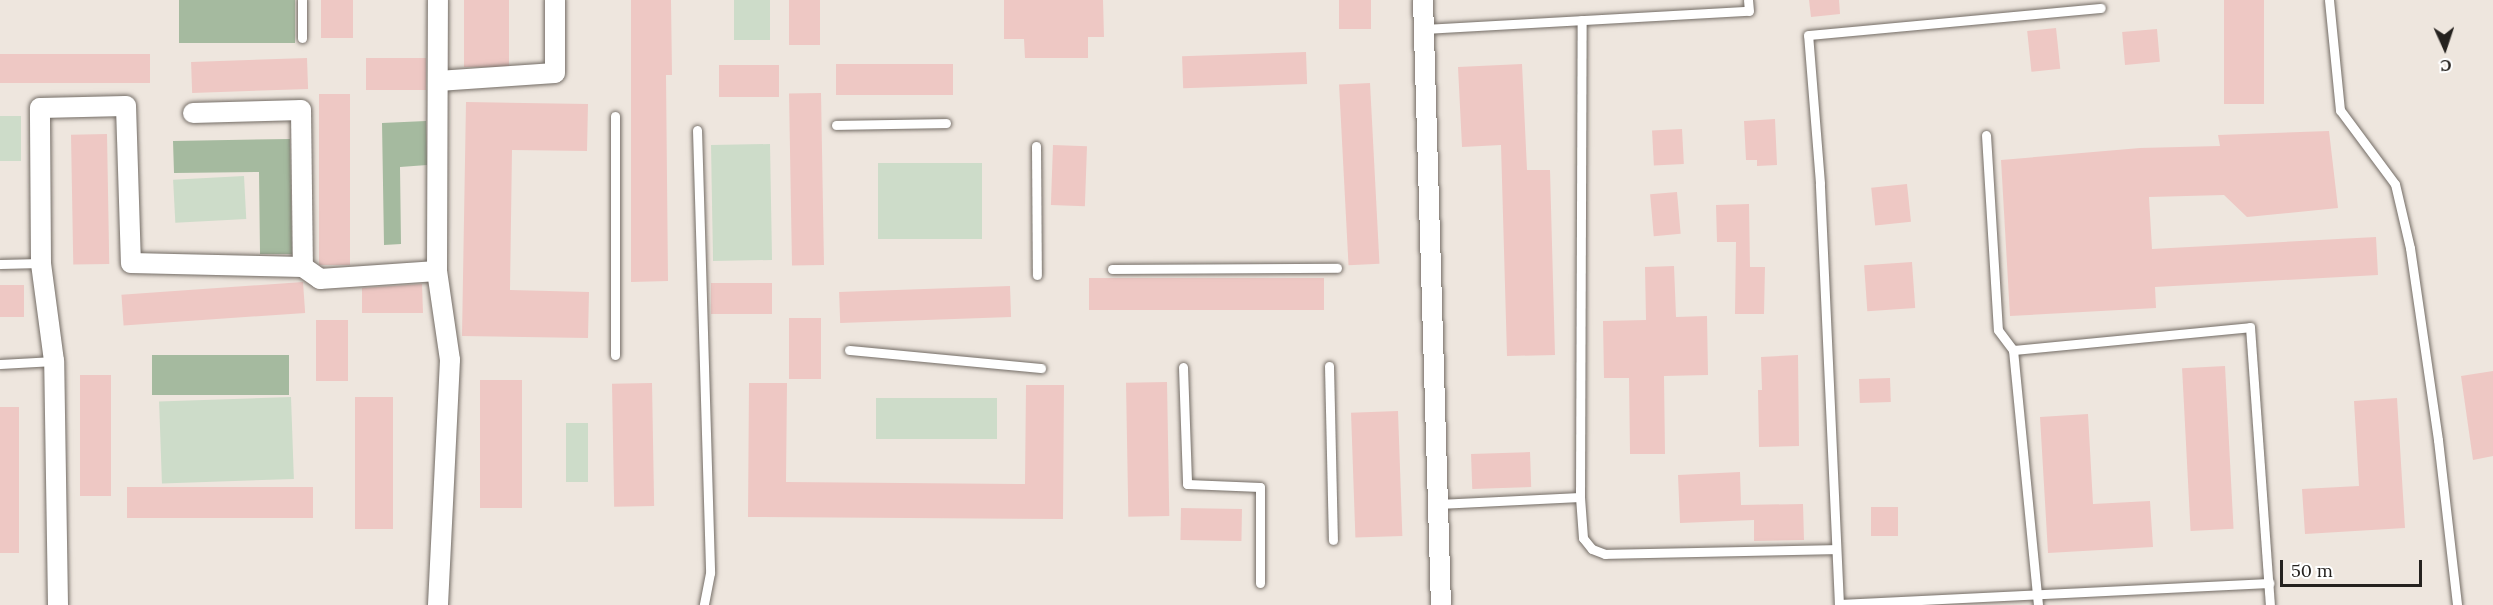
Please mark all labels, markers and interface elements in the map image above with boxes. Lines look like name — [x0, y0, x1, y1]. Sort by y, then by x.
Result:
north arrow — [2415, 18, 2475, 78]
text: С — [2440, 56, 2452, 76]
scale bar — [2283, 548, 2426, 586]
text: 50 m — [2291, 559, 2333, 582]

